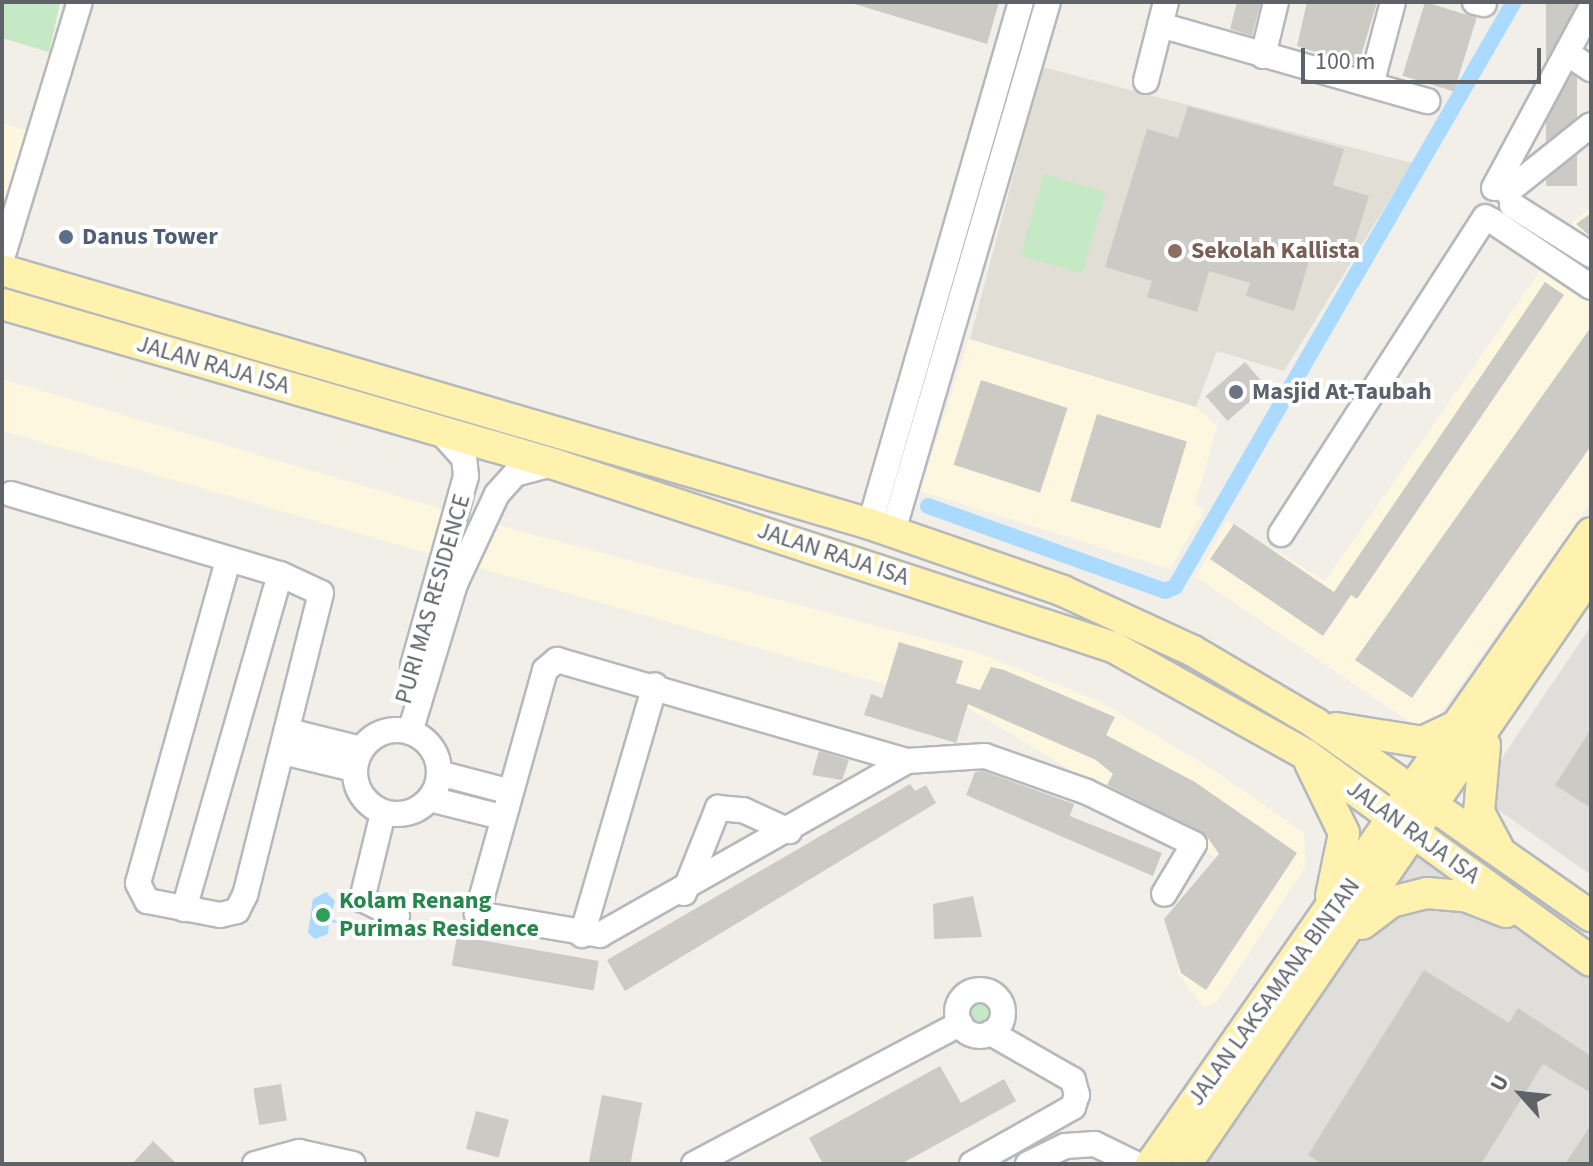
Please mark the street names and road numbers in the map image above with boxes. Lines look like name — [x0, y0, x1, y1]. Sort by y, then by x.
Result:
street label: JALAN RAJA ISA — [133, 329, 293, 401]
street label: PURI MAS RESIDENCE — [389, 491, 477, 707]
street label: JALAN RAJA ISA — [754, 516, 912, 592]
street label: JALAN RAJA ISA — [1341, 774, 1485, 890]
street label: JALAN LAKSAMANA BINTAN — [1182, 873, 1366, 1111]

